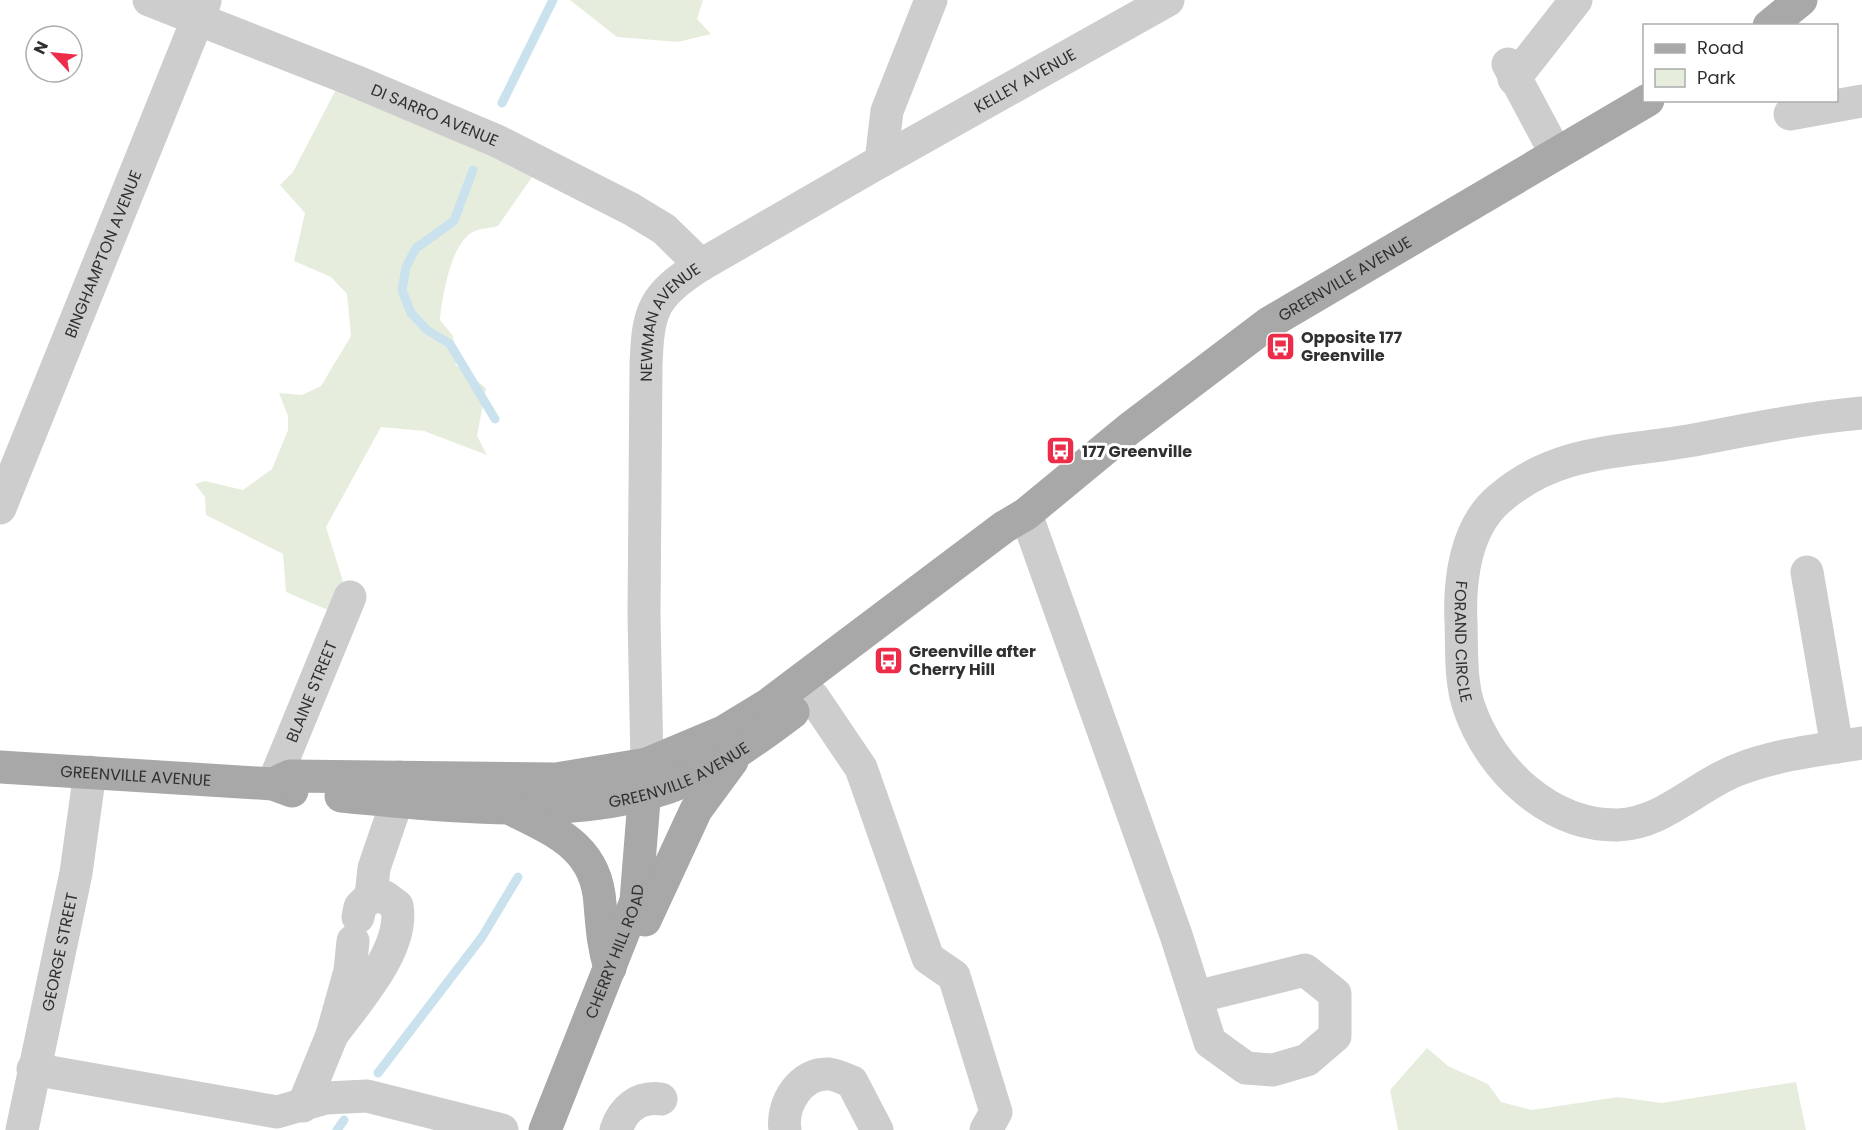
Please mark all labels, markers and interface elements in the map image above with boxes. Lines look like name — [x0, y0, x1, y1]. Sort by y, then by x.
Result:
north arrow — [24, 24, 84, 84]
legend — [1643, 24, 1838, 102]
text: Road — [1697, 35, 1744, 60]
text: N — [28, 37, 54, 58]
street label: KELLEY AVENUE — [970, 42, 1080, 118]
text: Park — [1697, 65, 1736, 90]
street label: DI SARRO AVENUE — [368, 78, 502, 152]
street label: BINGHAMPTON AVENUE — [58, 167, 147, 341]
street label: GREENVILLE AVENUE — [1274, 230, 1416, 327]
street label: NEWMAN AVENUE — [634, 257, 705, 382]
place label: Opposite 177 Greenville — [1301, 326, 1402, 367]
bus stop icon: Opposite 177 Greenville — [1264, 330, 1296, 362]
bus stop icon: 177 Greenville — [1045, 435, 1077, 467]
place label: 177 Greenville — [1082, 440, 1192, 463]
street label: FORAND CIRCLE — [1449, 580, 1478, 705]
street label: BLAINE STREET — [280, 637, 342, 746]
place label: Greenville after Cherry Hill — [909, 640, 1036, 681]
bus stop icon: Greenville after Cherry Hill — [872, 644, 904, 676]
street label: GREENVILLE AVENUE — [607, 736, 754, 813]
street label: GREENVILLE AVENUE — [60, 759, 212, 792]
street label: CHERRY HILL ROAD — [579, 883, 649, 1022]
street label: GEORGE STREET — [36, 890, 83, 1013]

